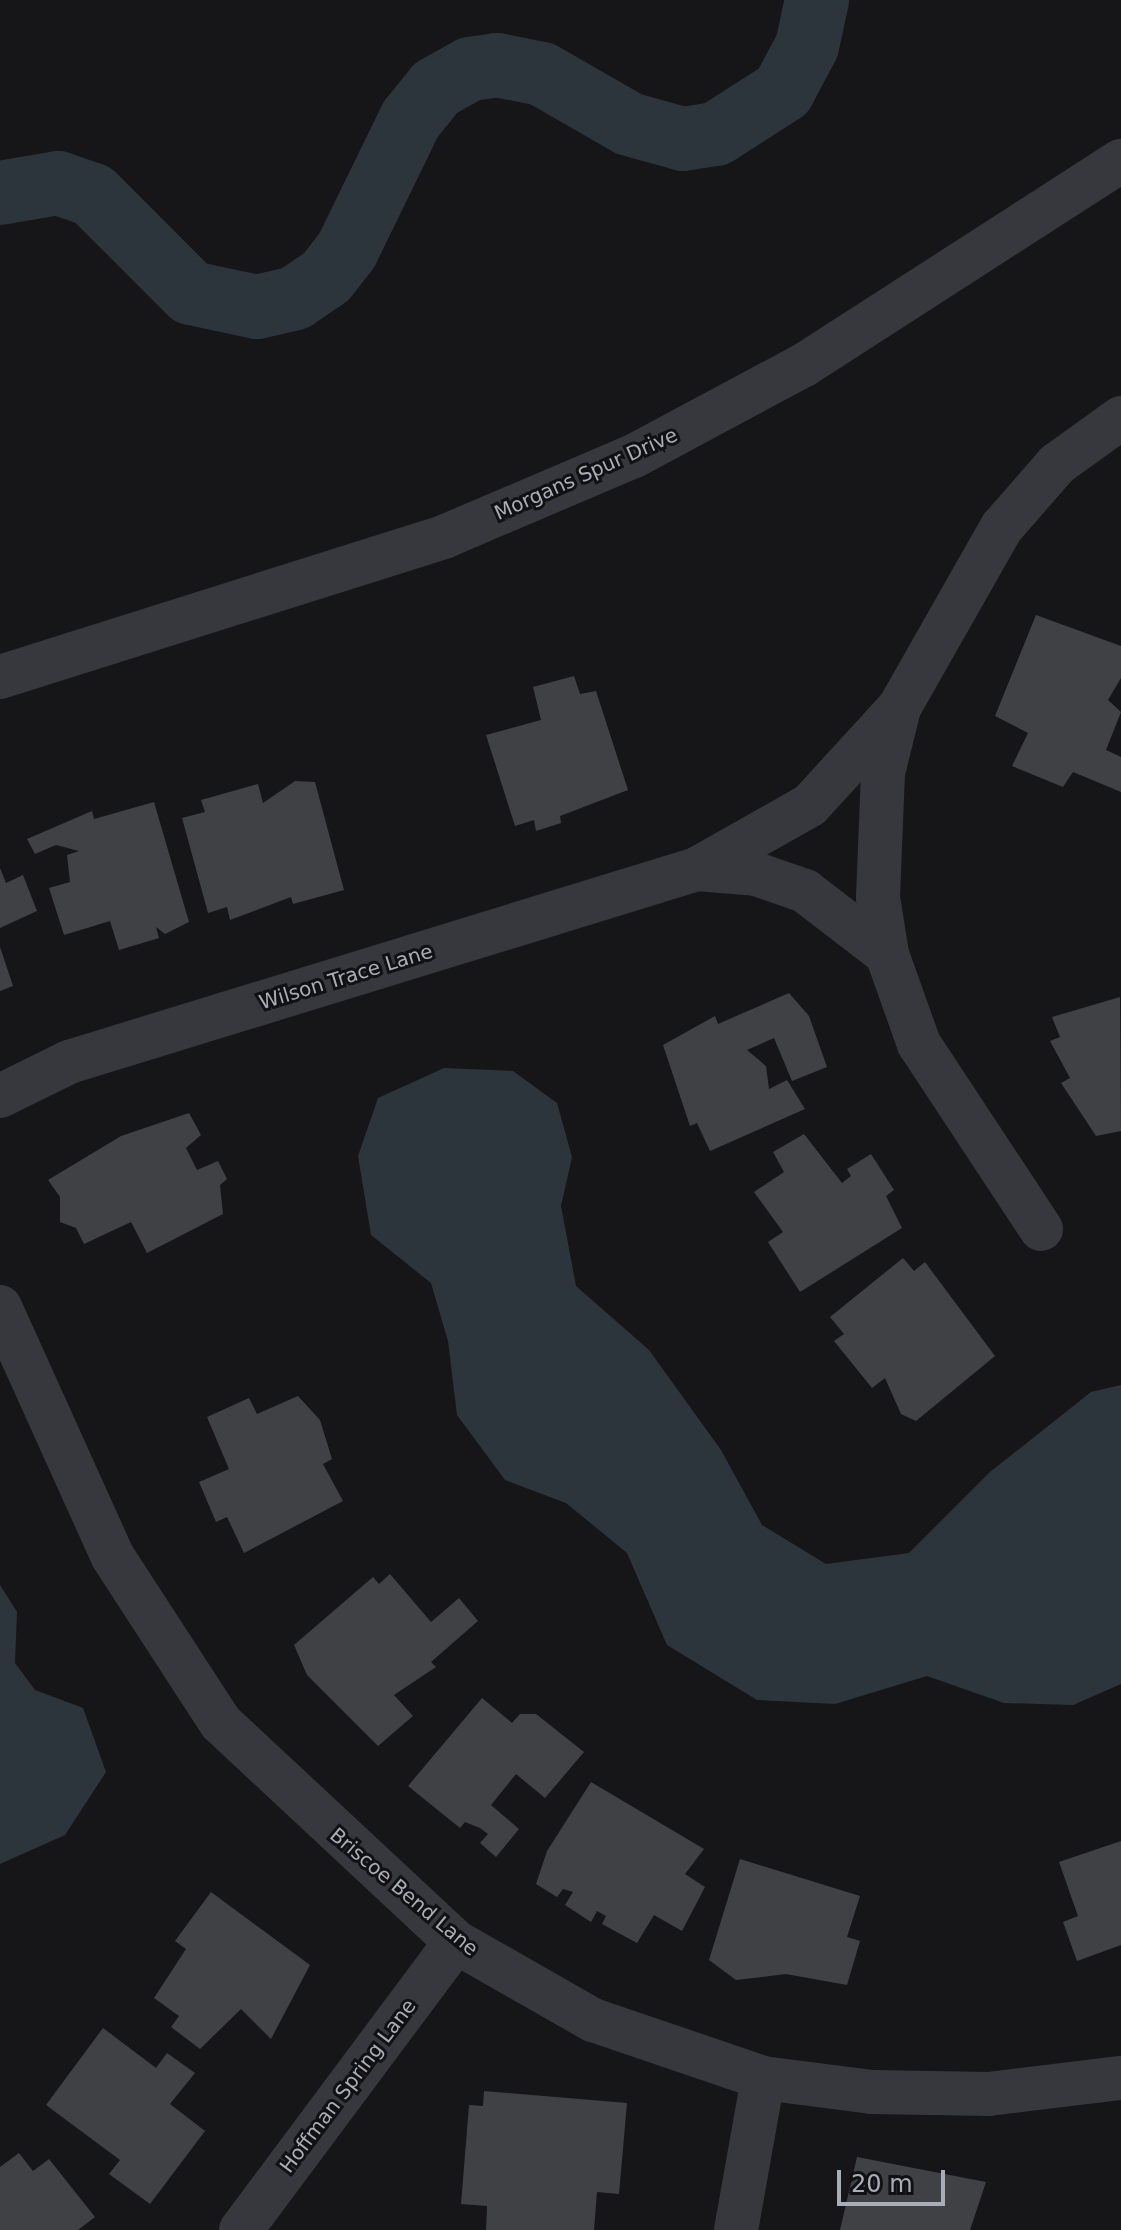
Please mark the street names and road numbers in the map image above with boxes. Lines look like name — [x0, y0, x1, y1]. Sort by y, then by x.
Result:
street label: Morgans Spur Drive — [491, 423, 681, 525]
street label: Wilson Trace Lane — [256, 939, 436, 1015]
street label: Briscoe Bend Lane — [325, 1823, 483, 1961]
street label: Hoffman Spring Lane — [275, 1994, 421, 2178]

